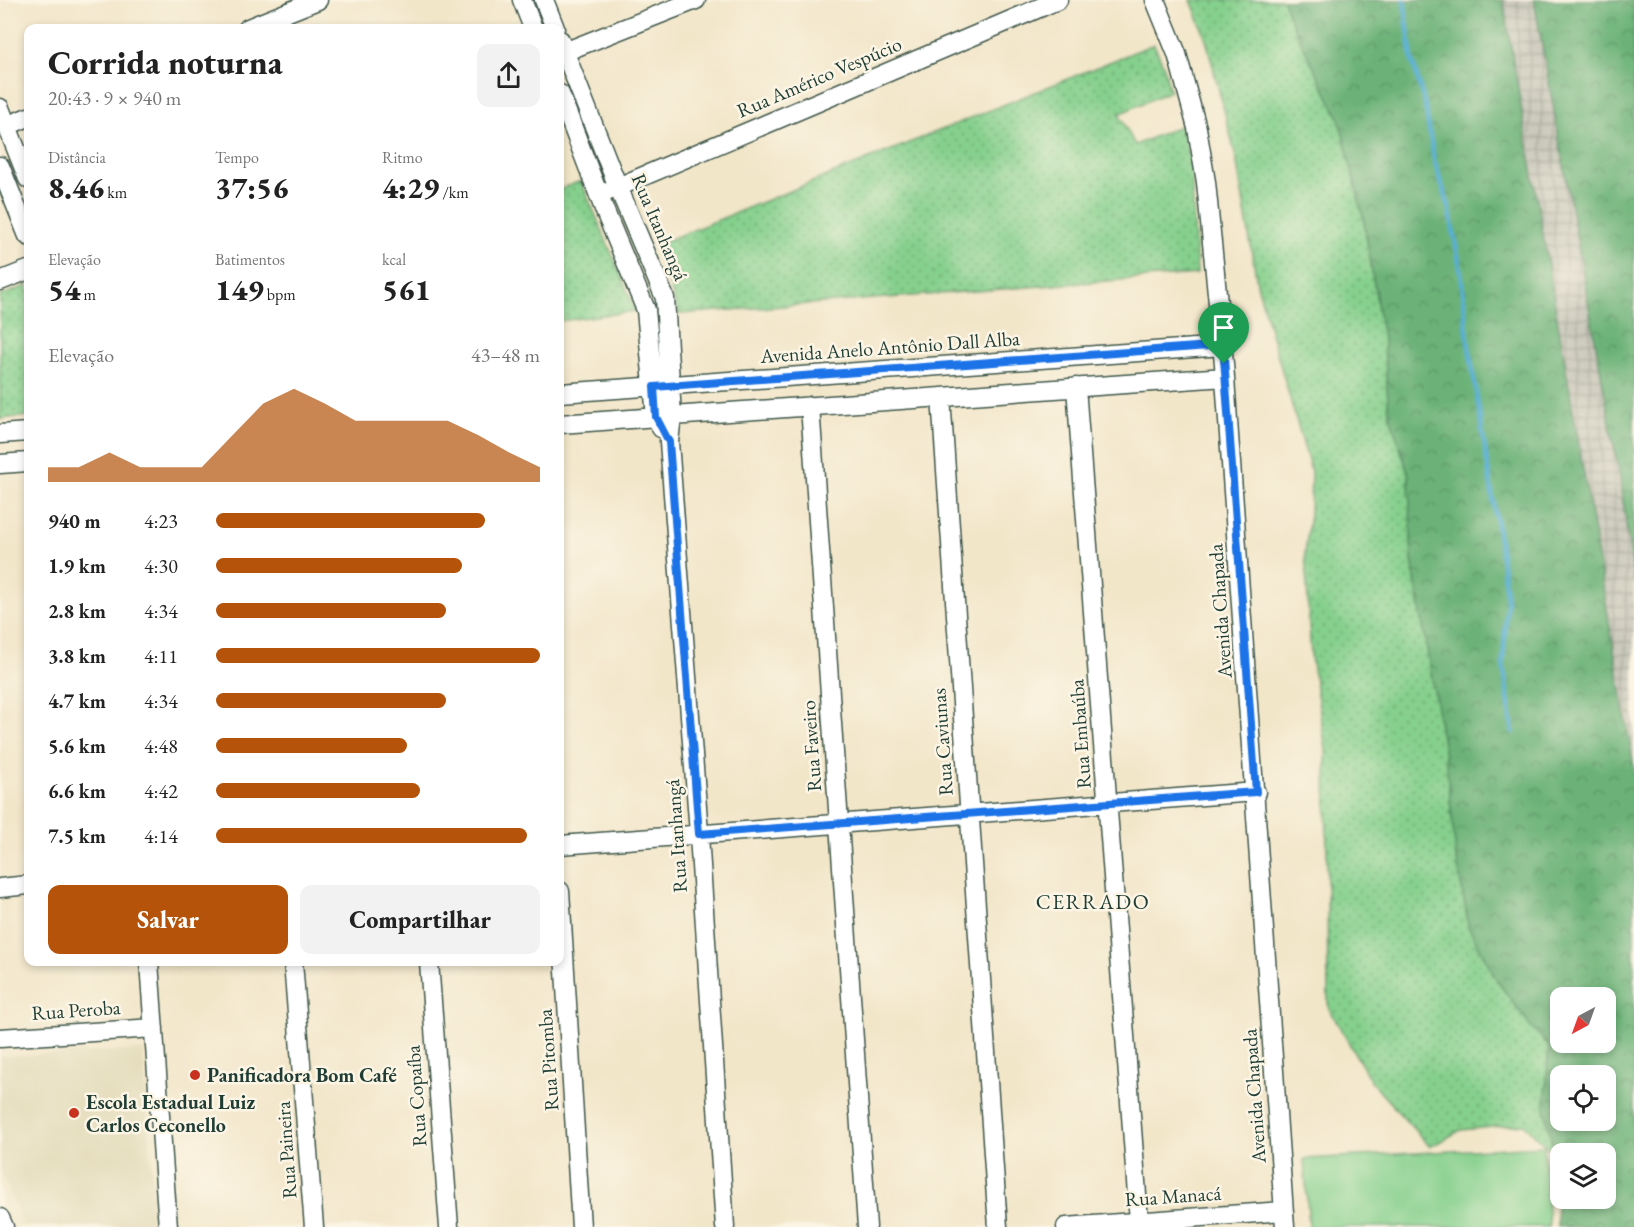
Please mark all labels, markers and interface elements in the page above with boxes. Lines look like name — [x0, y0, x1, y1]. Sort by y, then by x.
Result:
street label: Rua Américo Vespúcio — [733, 30, 906, 124]
text: Corrida noturna — [48, 41, 282, 84]
button: share — [477, 44, 540, 107]
text: 20:43 · 9 × 940 m — [48, 85, 181, 111]
text: Distância — [48, 147, 106, 168]
text: Tempo — [215, 147, 259, 168]
text: Ritmo — [382, 147, 423, 168]
text: 8.46 — [48, 168, 104, 207]
text: 37:56 — [215, 168, 288, 207]
text: 4:29 — [382, 168, 439, 207]
street label: Rua Itanhangá — [626, 169, 694, 285]
text: km — [104, 182, 127, 203]
text: /km — [439, 182, 469, 203]
text: Elevação — [48, 249, 101, 270]
text: Batimentos — [215, 249, 285, 270]
text: kcal — [382, 249, 406, 270]
text: 54 — [48, 270, 80, 309]
text: 149 — [215, 270, 264, 309]
text: 561 — [382, 270, 431, 309]
text: m — [80, 284, 96, 305]
text: bpm — [264, 284, 296, 305]
pin — [1198, 302, 1249, 364]
icon: arrive — [1207, 311, 1240, 344]
street label: Avenida Anelo Antônio Dall Alba — [758, 325, 1021, 369]
text: Elevação — [48, 342, 114, 368]
text: 43–48 m — [471, 342, 540, 368]
text: 940 m — [48, 508, 101, 534]
text: 4:23 — [144, 508, 178, 534]
street label: Avenida Chapada — [1202, 543, 1238, 680]
text: 1.9 km — [48, 553, 106, 579]
text: 4:30 — [144, 553, 178, 579]
text: 2.8 km — [48, 598, 106, 624]
text: 4:34 — [144, 598, 178, 624]
text: 3.8 km — [48, 643, 106, 669]
text: 4:11 — [144, 643, 178, 669]
street label: Rua Embaúba — [1063, 678, 1097, 790]
street label: Rua Caviunas — [925, 687, 959, 797]
text: 4.7 km — [48, 688, 106, 714]
text: 4:34 — [144, 688, 178, 714]
street label: Rua Faveiro — [795, 699, 827, 793]
text: 5.6 km — [48, 733, 106, 759]
text: 4:48 — [144, 733, 178, 759]
text: 6.6 km — [48, 778, 106, 804]
text: 4:42 — [144, 778, 178, 804]
street label: Rua Itanhangá — [659, 778, 693, 894]
text: 7.5 km — [48, 823, 106, 849]
text: 4:14 — [144, 823, 178, 849]
button: Salvar — [48, 885, 288, 954]
button: Compartilhar — [300, 885, 540, 954]
district label: CERRADO — [1036, 888, 1150, 915]
north arrow — [1550, 987, 1616, 1053]
map controls — [1550, 987, 1616, 1209]
street label: Rua Peroba — [31, 994, 121, 1026]
street label: Rua Pitomba — [531, 1008, 565, 1112]
street label: Avenida Chapada — [1236, 1028, 1272, 1165]
street label: Rua Copaíba — [399, 1044, 433, 1148]
place label: Panificadora Bom Café — [207, 1062, 397, 1088]
button: locate — [1550, 1065, 1616, 1131]
marker: Panificadora Bom Café — [188, 1068, 202, 1082]
place label: Escola Estadual Luiz Carlos Ceconello — [86, 1089, 256, 1138]
street label: Rua Paineira — [270, 1100, 302, 1200]
marker: Escola Estadual Luiz Carlos Ceconello — [67, 1106, 81, 1120]
button: layers — [1550, 1143, 1616, 1209]
street label: Rua Manacá — [1124, 1180, 1222, 1212]

